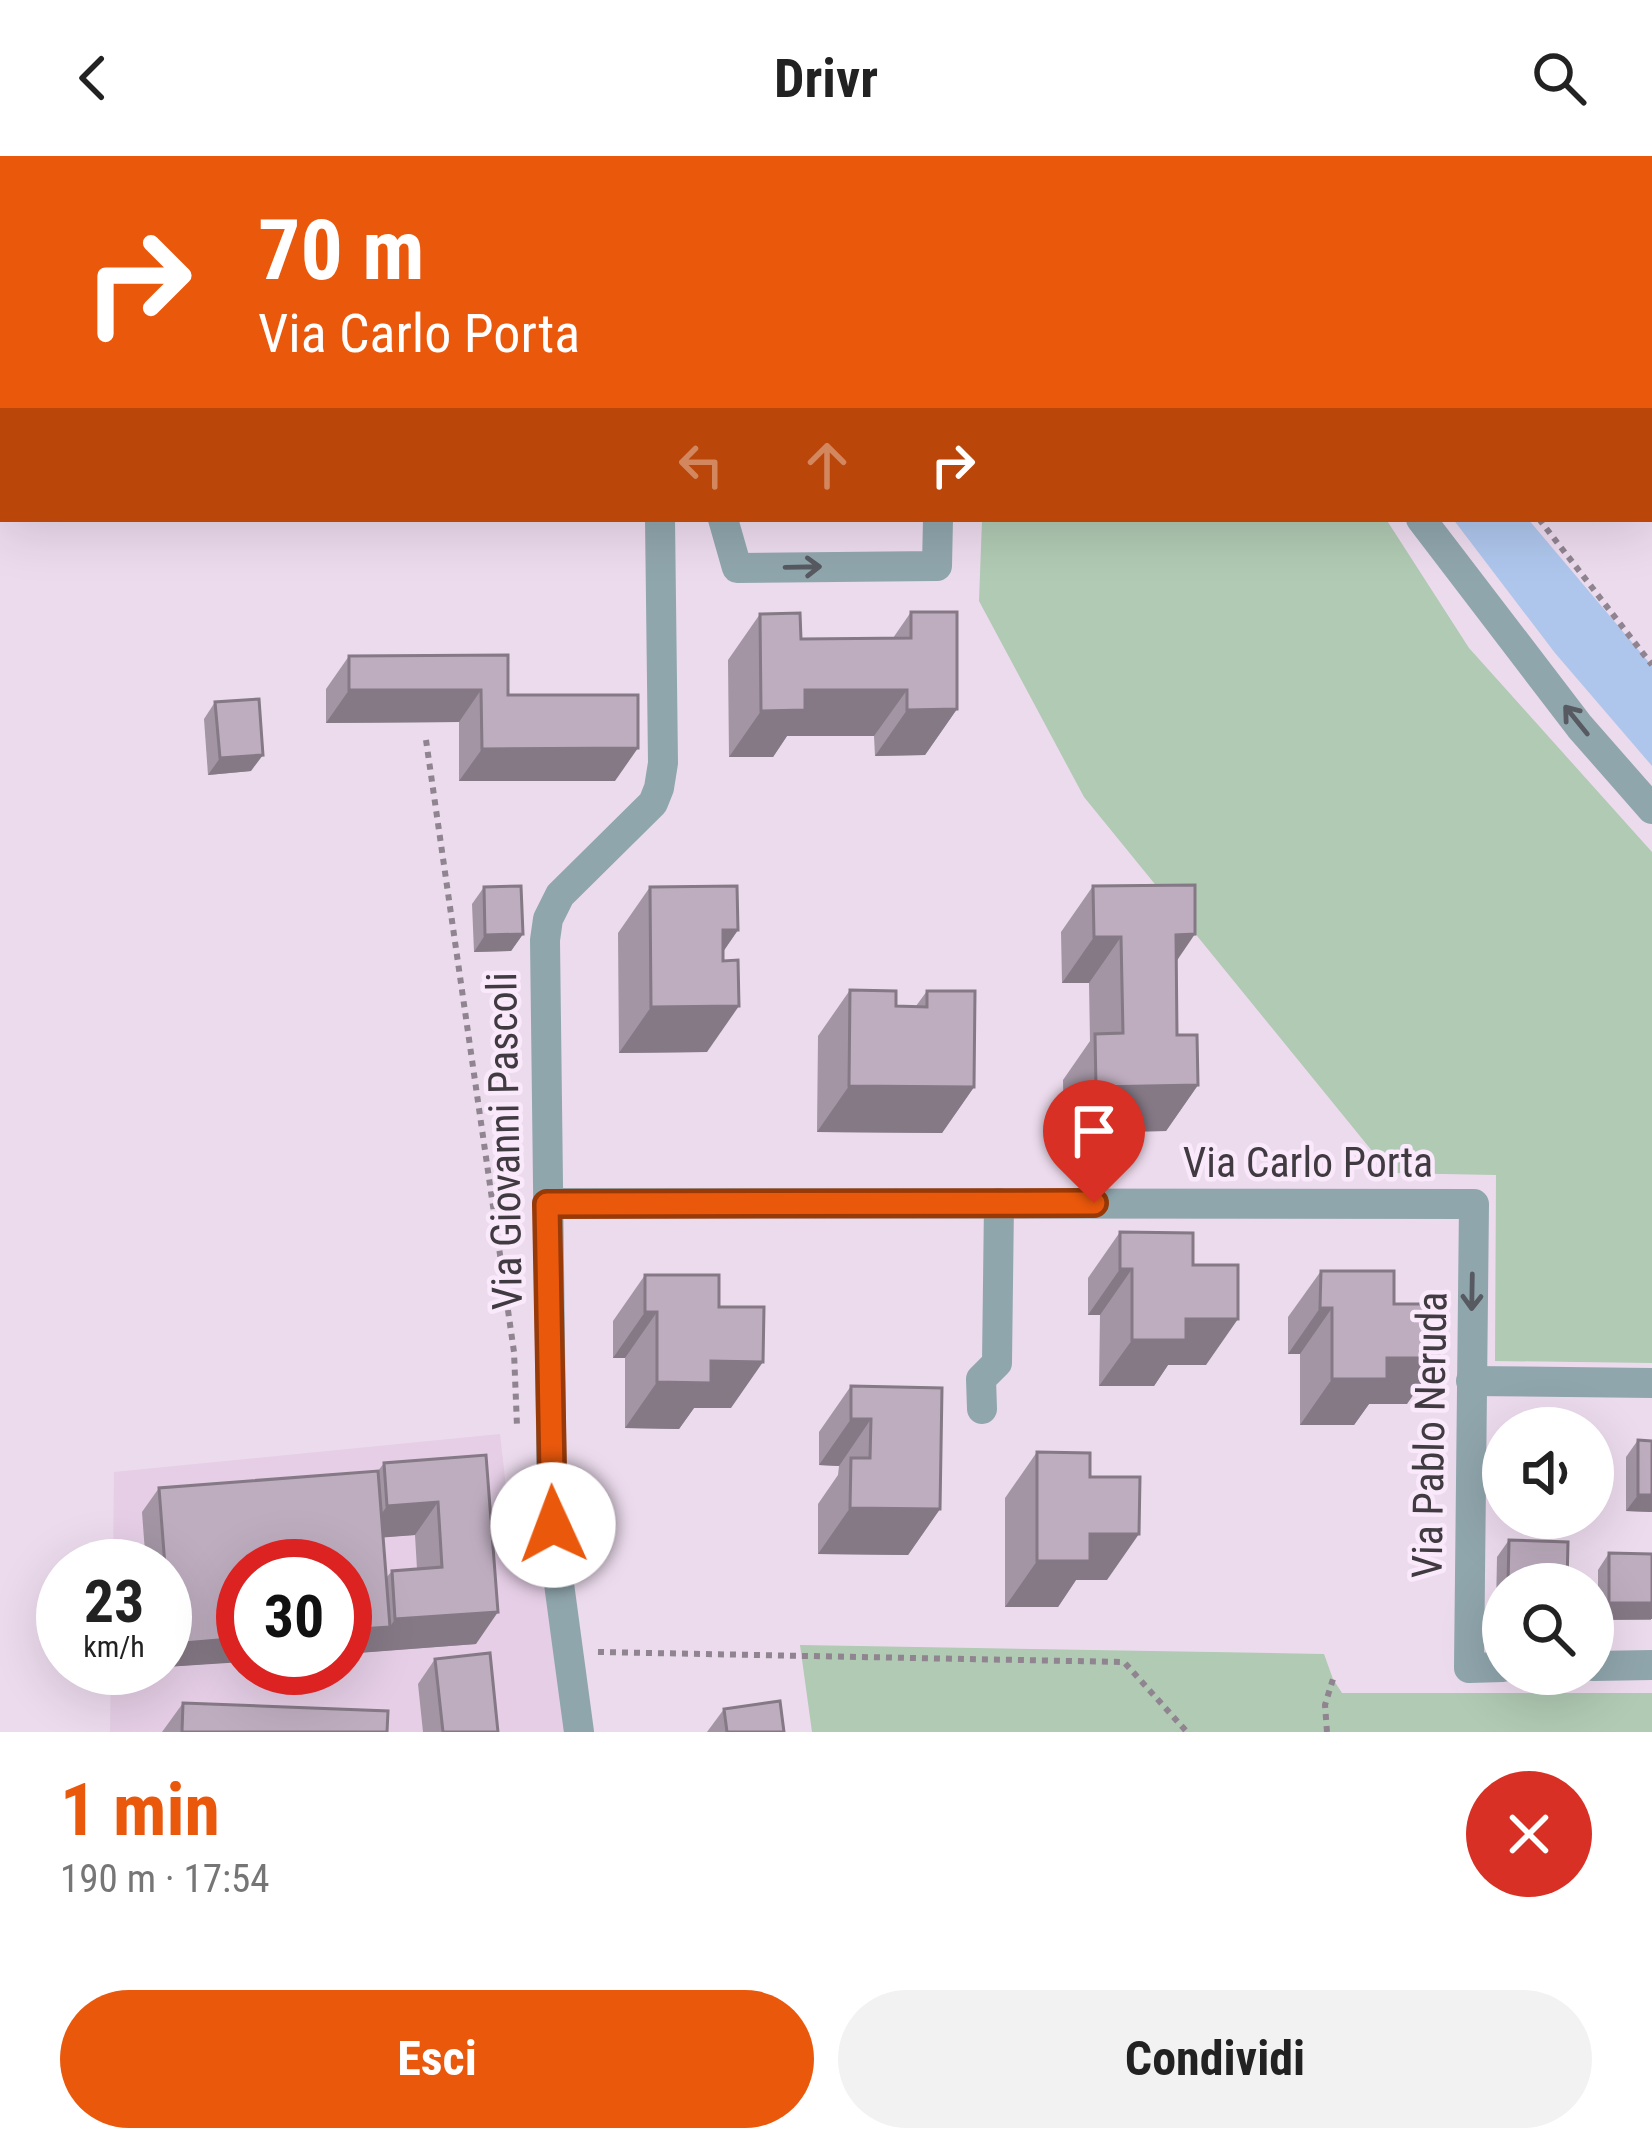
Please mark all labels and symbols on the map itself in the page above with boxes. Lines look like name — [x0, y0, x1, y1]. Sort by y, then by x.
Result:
one-way arrow — [783, 556, 822, 579]
one-way arrow — [1563, 705, 1589, 737]
street label: Via Giovanni Pascoli — [477, 972, 532, 1310]
pin — [1043, 1080, 1145, 1203]
street label: Via Carlo Porta — [1183, 1138, 1433, 1187]
one-way arrow — [1461, 1272, 1484, 1311]
street label: Via Pablo Neruda — [1402, 1291, 1457, 1579]
position arrow — [490, 1462, 616, 1588]
speed limit sign: 30 — [216, 1539, 372, 1695]

